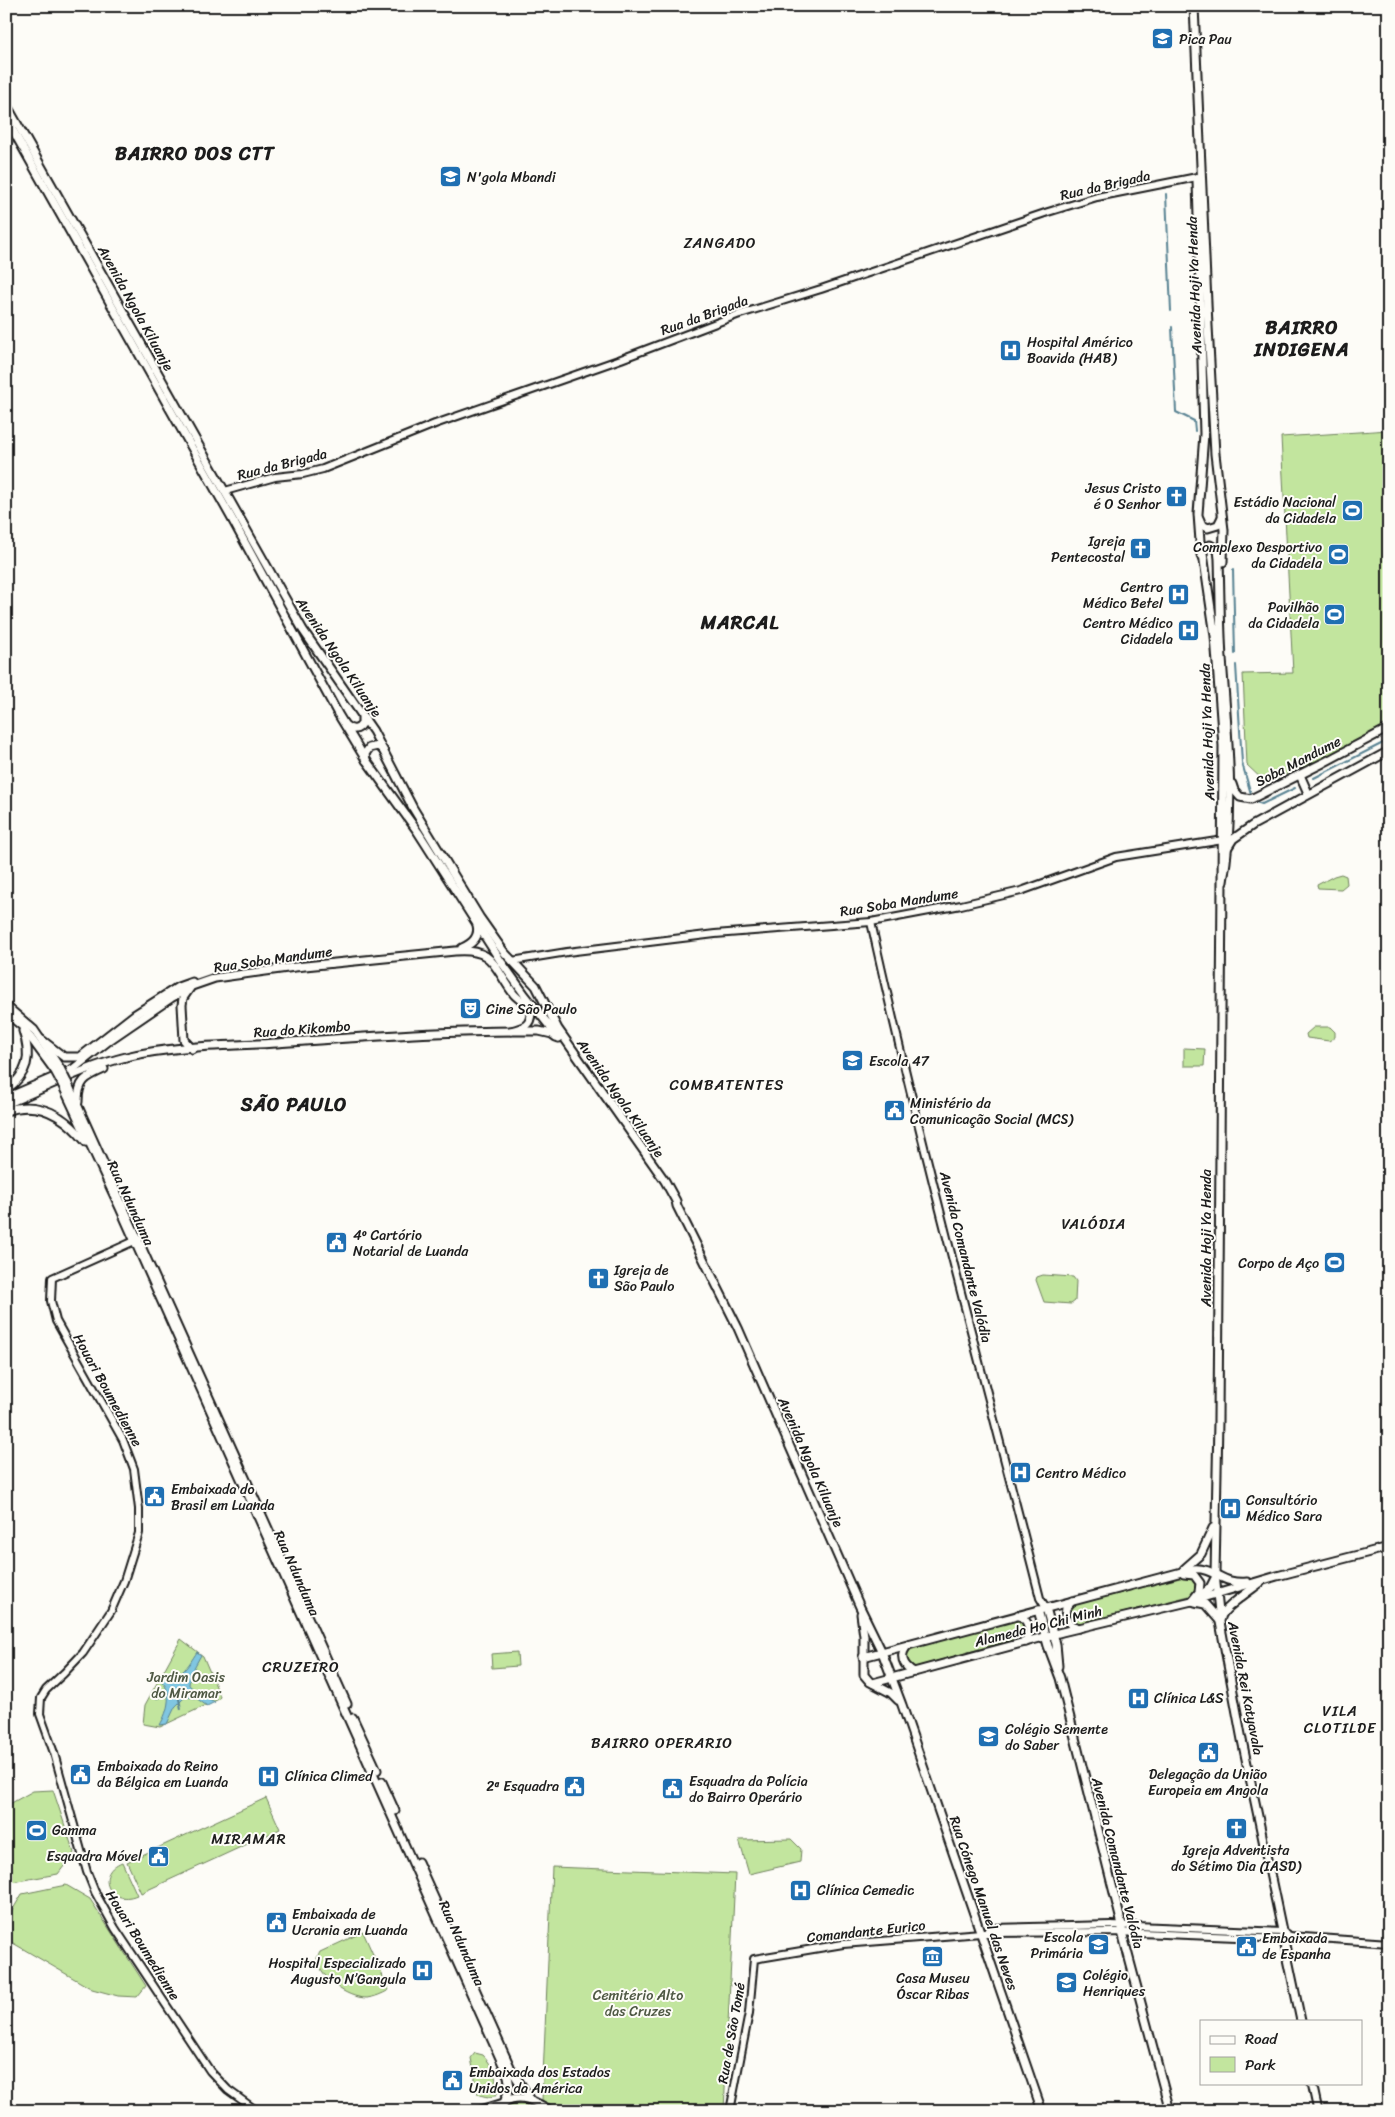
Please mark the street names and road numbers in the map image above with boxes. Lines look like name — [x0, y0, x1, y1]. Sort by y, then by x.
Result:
street label: Rua da Brigada — [1058, 163, 1153, 208]
street label: Avenida Hoji Ya Henda — [1180, 215, 1209, 355]
street label: Avenida Ngola Kiluanje — [90, 240, 181, 376]
street label: Rua da Brigada — [657, 288, 752, 343]
street label: Rua da Brigada — [235, 441, 330, 488]
street label: Avenida Ngola Kiluanje — [288, 591, 388, 723]
street label: Avenida Hoji Ya Henda — [1193, 662, 1222, 802]
street label: Soba Mandume — [1251, 729, 1346, 794]
street label: Rua Soba Mandume — [838, 881, 960, 924]
street label: Rua Soba Mandume — [212, 939, 334, 980]
street label: Rua do Kikombo — [253, 1014, 351, 1045]
street label: Avenida Ngola Kiluanje — [569, 1033, 671, 1163]
street label: Rua Ndunduma — [100, 1156, 162, 1251]
street label: Avenida Comandante Valódia — [932, 1168, 999, 1346]
street label: Avenida Hoji Ya Henda — [1194, 1168, 1219, 1308]
street label: Houari Boumedienne — [66, 1329, 149, 1452]
street label: Avenida Ngola Kiluanje — [770, 1392, 851, 1532]
street label: Rua Ndunduma — [266, 1526, 327, 1621]
street label: Alameda Ho Chi Minh — [971, 1599, 1104, 1655]
street label: Avenida Rei Katyavala — [1220, 1618, 1271, 1757]
street label: Avenida Comandante Valódia — [1084, 1774, 1151, 1952]
street label: Rua Cónego Manuel das Neves — [942, 1812, 1025, 1994]
street label: Houari Boumedienne — [98, 1885, 187, 2006]
street label: Rua Ndunduma — [431, 1896, 492, 1991]
street label: Comandante Eurico — [806, 1913, 927, 1950]
street label: Rua de São Tomé — [710, 1981, 753, 2086]

